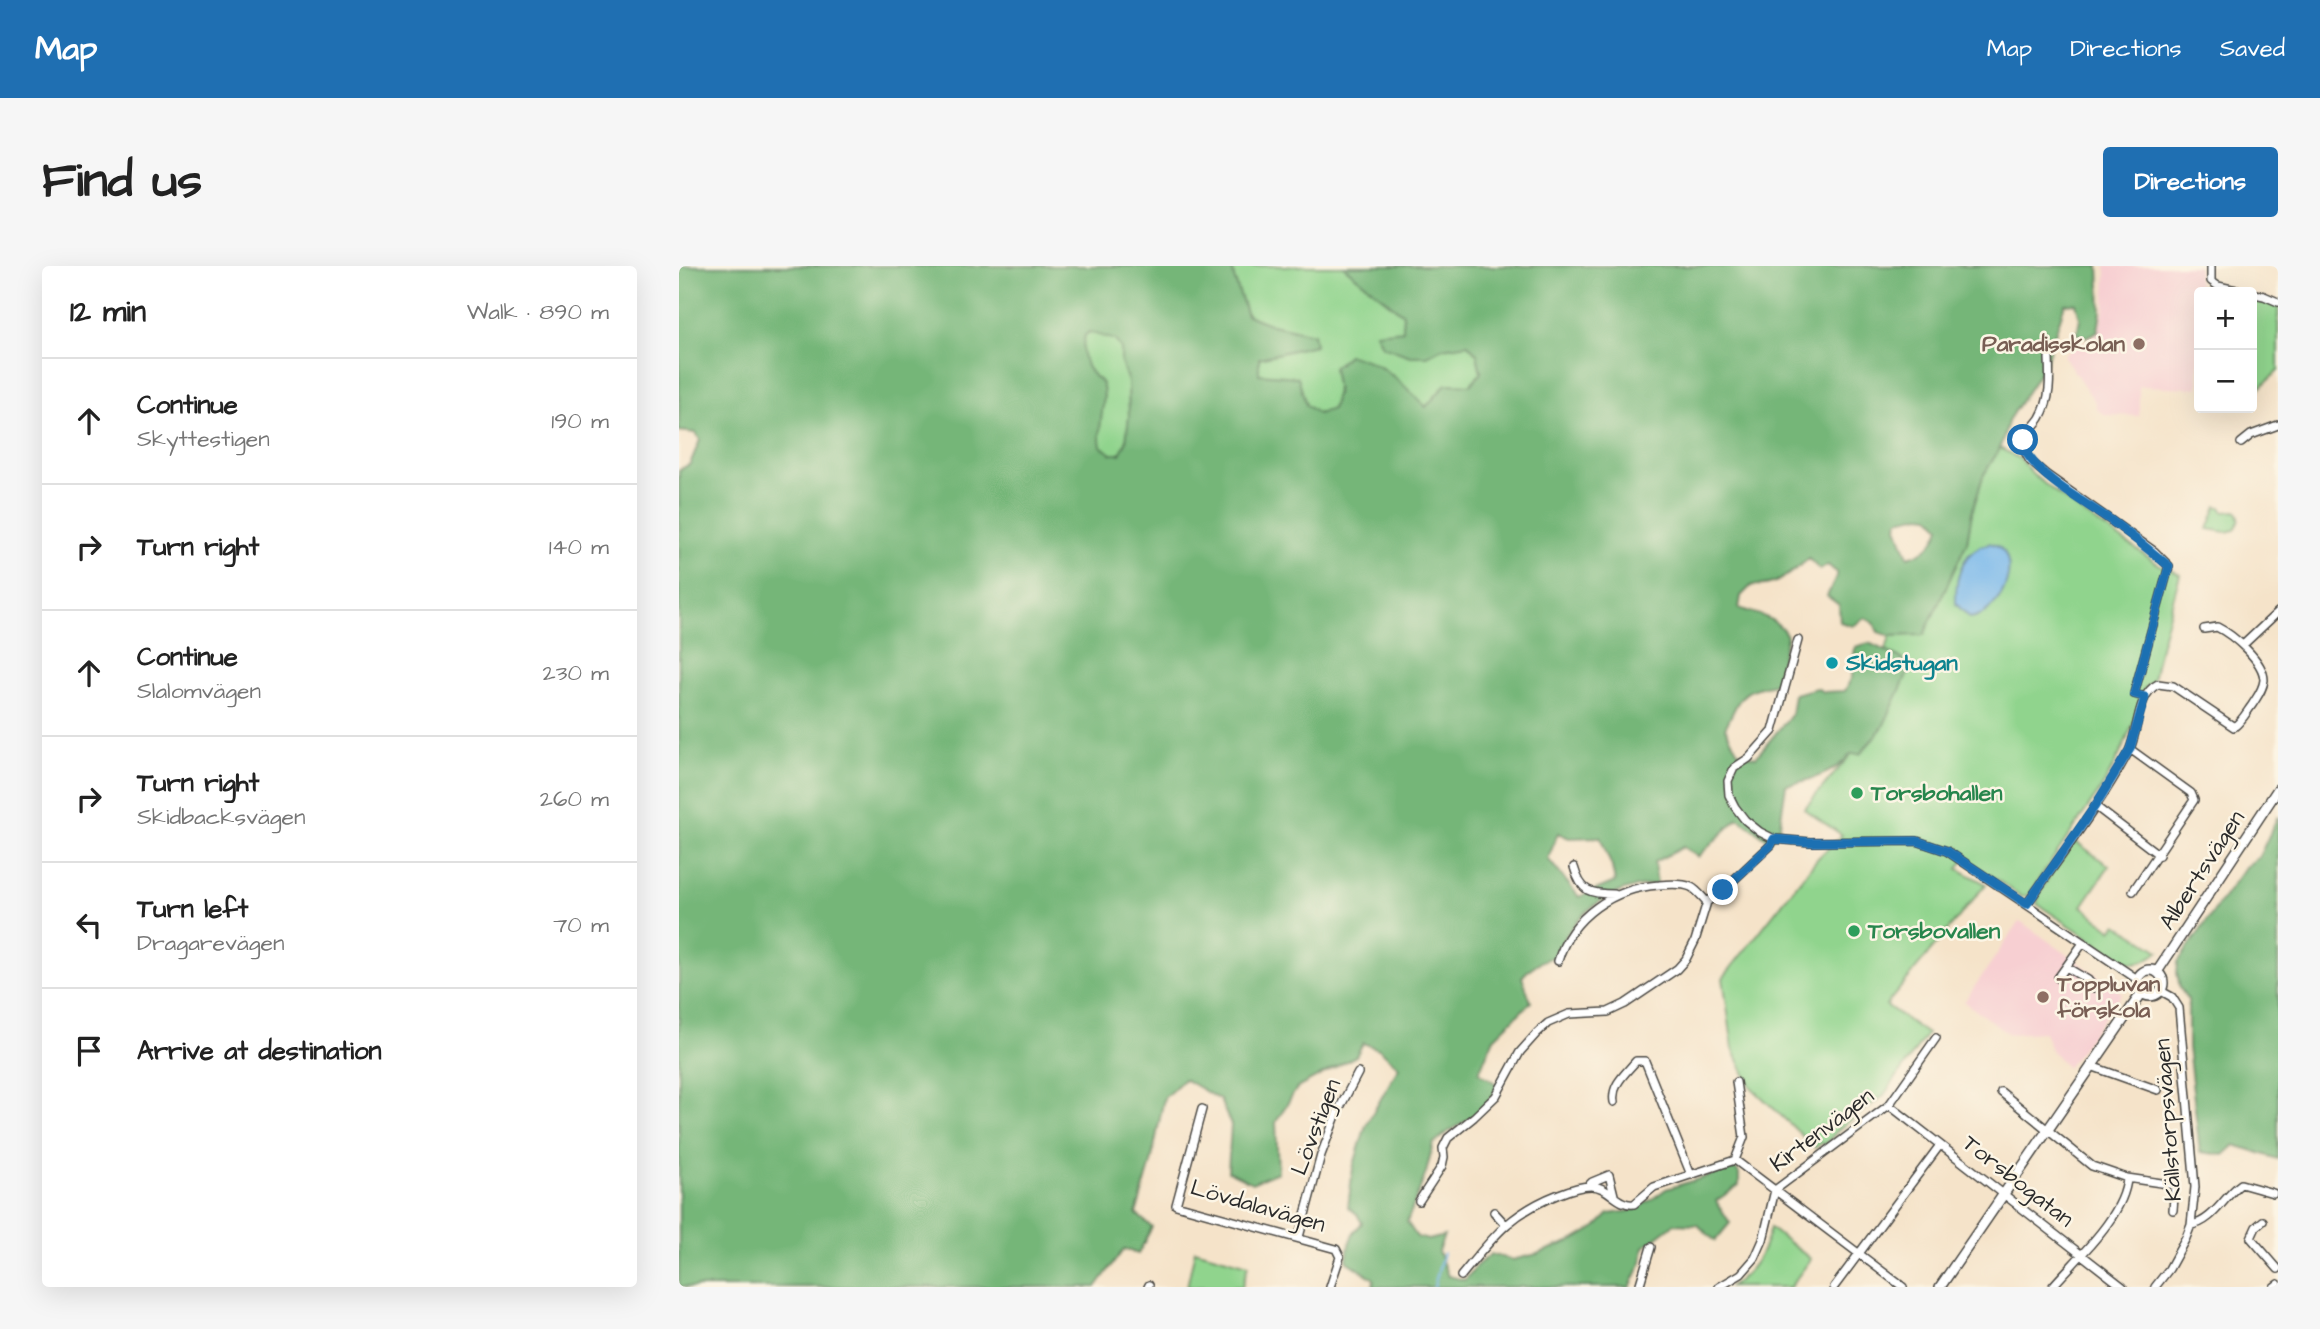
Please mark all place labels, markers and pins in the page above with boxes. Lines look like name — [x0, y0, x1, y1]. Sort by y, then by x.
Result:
place label: Paradisskolan — [1982, 328, 2125, 360]
marker: Paradisskolan — [2131, 336, 2147, 352]
place label: Skidstugan — [1845, 647, 1958, 680]
marker: Skidstugan — [1824, 655, 1840, 671]
place label: Torsbohallen — [1870, 777, 2003, 809]
marker: Torsbohallen — [1849, 785, 1865, 801]
place label: Torsbovallen — [1867, 915, 2001, 947]
marker: Torsbovallen — [1846, 923, 1862, 939]
place label: Toppluvan förskola — [2056, 968, 2161, 1026]
marker: Toppluvan förskola — [2035, 989, 2051, 1005]

